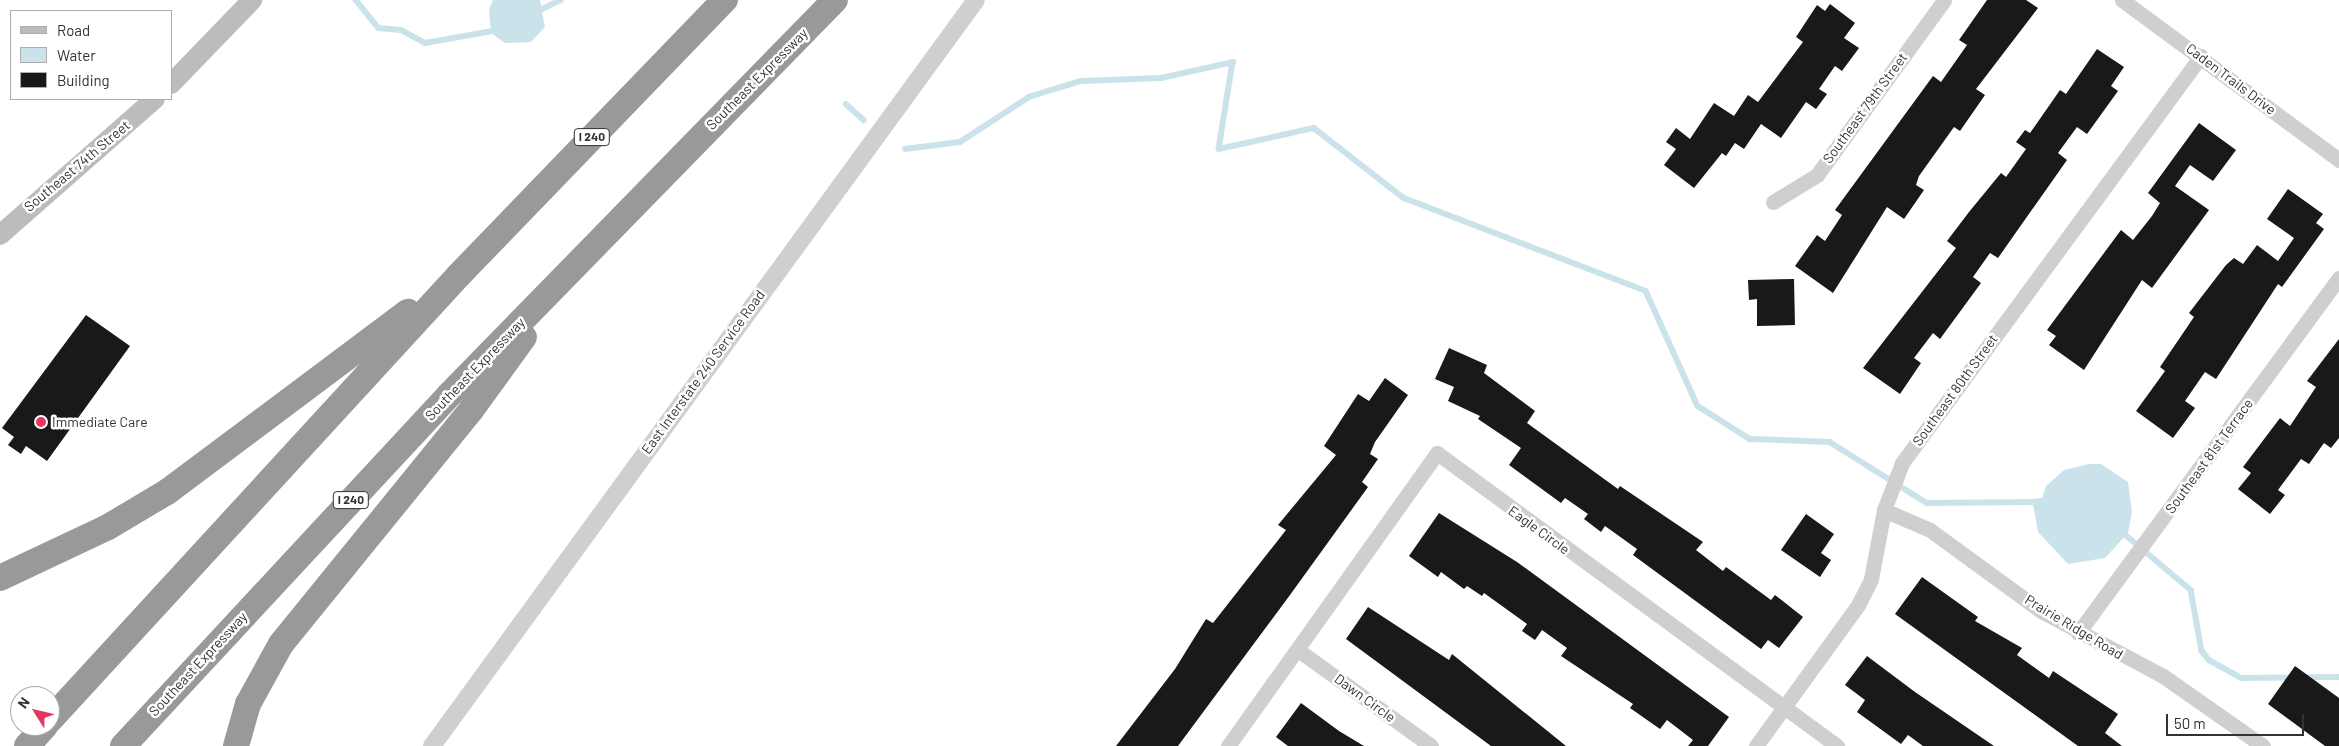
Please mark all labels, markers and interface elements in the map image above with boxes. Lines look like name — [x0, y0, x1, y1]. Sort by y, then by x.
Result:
legend — [10, 10, 172, 100]
text: Road — [57, 21, 90, 39]
street label: Southeast Expressway — [703, 25, 811, 133]
street label: Caden Trails Drive — [2183, 40, 2279, 118]
text: Water — [57, 46, 96, 64]
street label: Southeast 79th Street — [1819, 49, 1911, 167]
text: Building — [57, 71, 110, 89]
street label: Southeast 74th Street — [21, 117, 133, 215]
road number: I 240 — [573, 128, 611, 146]
street label: East Interstate 240 Service Road — [638, 287, 768, 457]
street label: Southeast Expressway — [422, 314, 528, 424]
street label: Southeast 80th Street — [1909, 331, 2001, 449]
street label: Southeast 81st Terrace — [2162, 395, 2256, 517]
place label: Immediate Care — [52, 414, 148, 430]
marker: Immediate Care — [34, 415, 48, 429]
road number: I 240 — [332, 490, 370, 510]
street label: Eagle Circle — [1505, 502, 1573, 558]
street label: Prairie Ridge Road — [2022, 591, 2126, 663]
street label: Southeast Expressway — [145, 608, 251, 720]
street label: Dawn Circle — [1331, 670, 1399, 726]
north arrow — [10, 686, 60, 736]
text: N — [14, 694, 33, 711]
scale bar — [2169, 704, 2306, 736]
text: 50 m — [2174, 714, 2206, 732]

